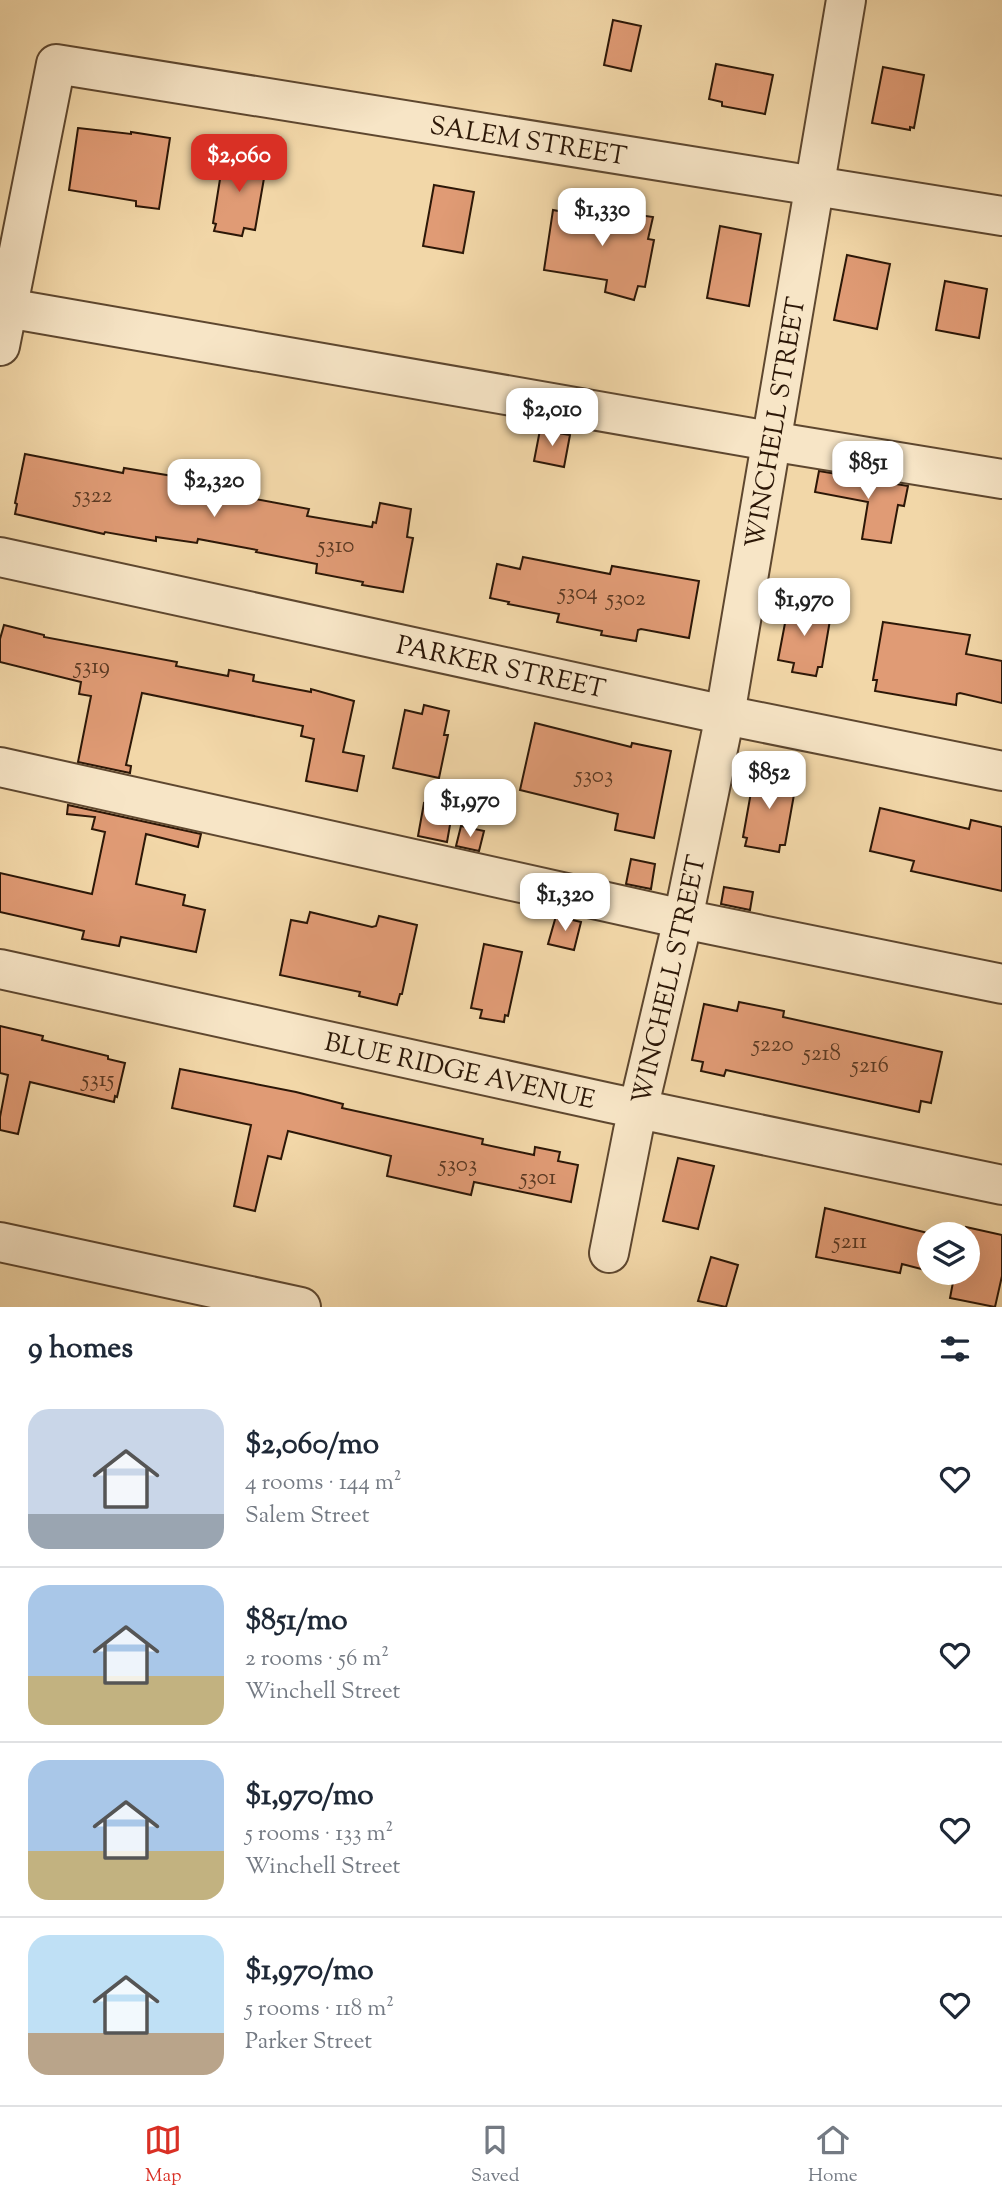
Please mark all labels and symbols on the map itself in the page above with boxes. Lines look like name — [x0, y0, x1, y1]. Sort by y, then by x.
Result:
street label: SALEM STREET — [427, 108, 629, 176]
pin: $2,060 — [182, 134, 296, 194]
pin: $1,330 — [545, 188, 659, 248]
street label: WINCHELL STREET — [737, 294, 816, 552]
pin: $2,010 — [495, 388, 609, 448]
pin: $851 — [827, 442, 909, 501]
pin: $2,320 — [157, 460, 271, 519]
house number: 5322 — [72, 480, 113, 513]
house number: 5310 — [316, 530, 354, 563]
house number: 5304 — [556, 577, 598, 610]
pin: $1,970 — [747, 578, 861, 638]
house number: 5302 — [604, 583, 646, 616]
street label: PARKER STREET — [393, 628, 609, 709]
house number: 5319 — [72, 651, 110, 684]
pin: $852 — [728, 752, 810, 811]
house number: 5303 — [573, 760, 613, 793]
pin: $1,970 — [413, 780, 527, 839]
street label: WINCHELL STREET — [624, 852, 717, 1108]
pin: $1,320 — [508, 874, 622, 933]
street label: BLUE RIDGE AVENUE — [321, 1025, 599, 1120]
house number: 5220 — [750, 1029, 794, 1062]
house number: 5218 — [801, 1038, 841, 1071]
house number: 5216 — [849, 1050, 889, 1083]
house number: 5315 — [80, 1064, 115, 1097]
house number: 5303 — [437, 1149, 477, 1182]
house number: 5301 — [518, 1162, 557, 1195]
house number: 5211 — [831, 1226, 867, 1259]

